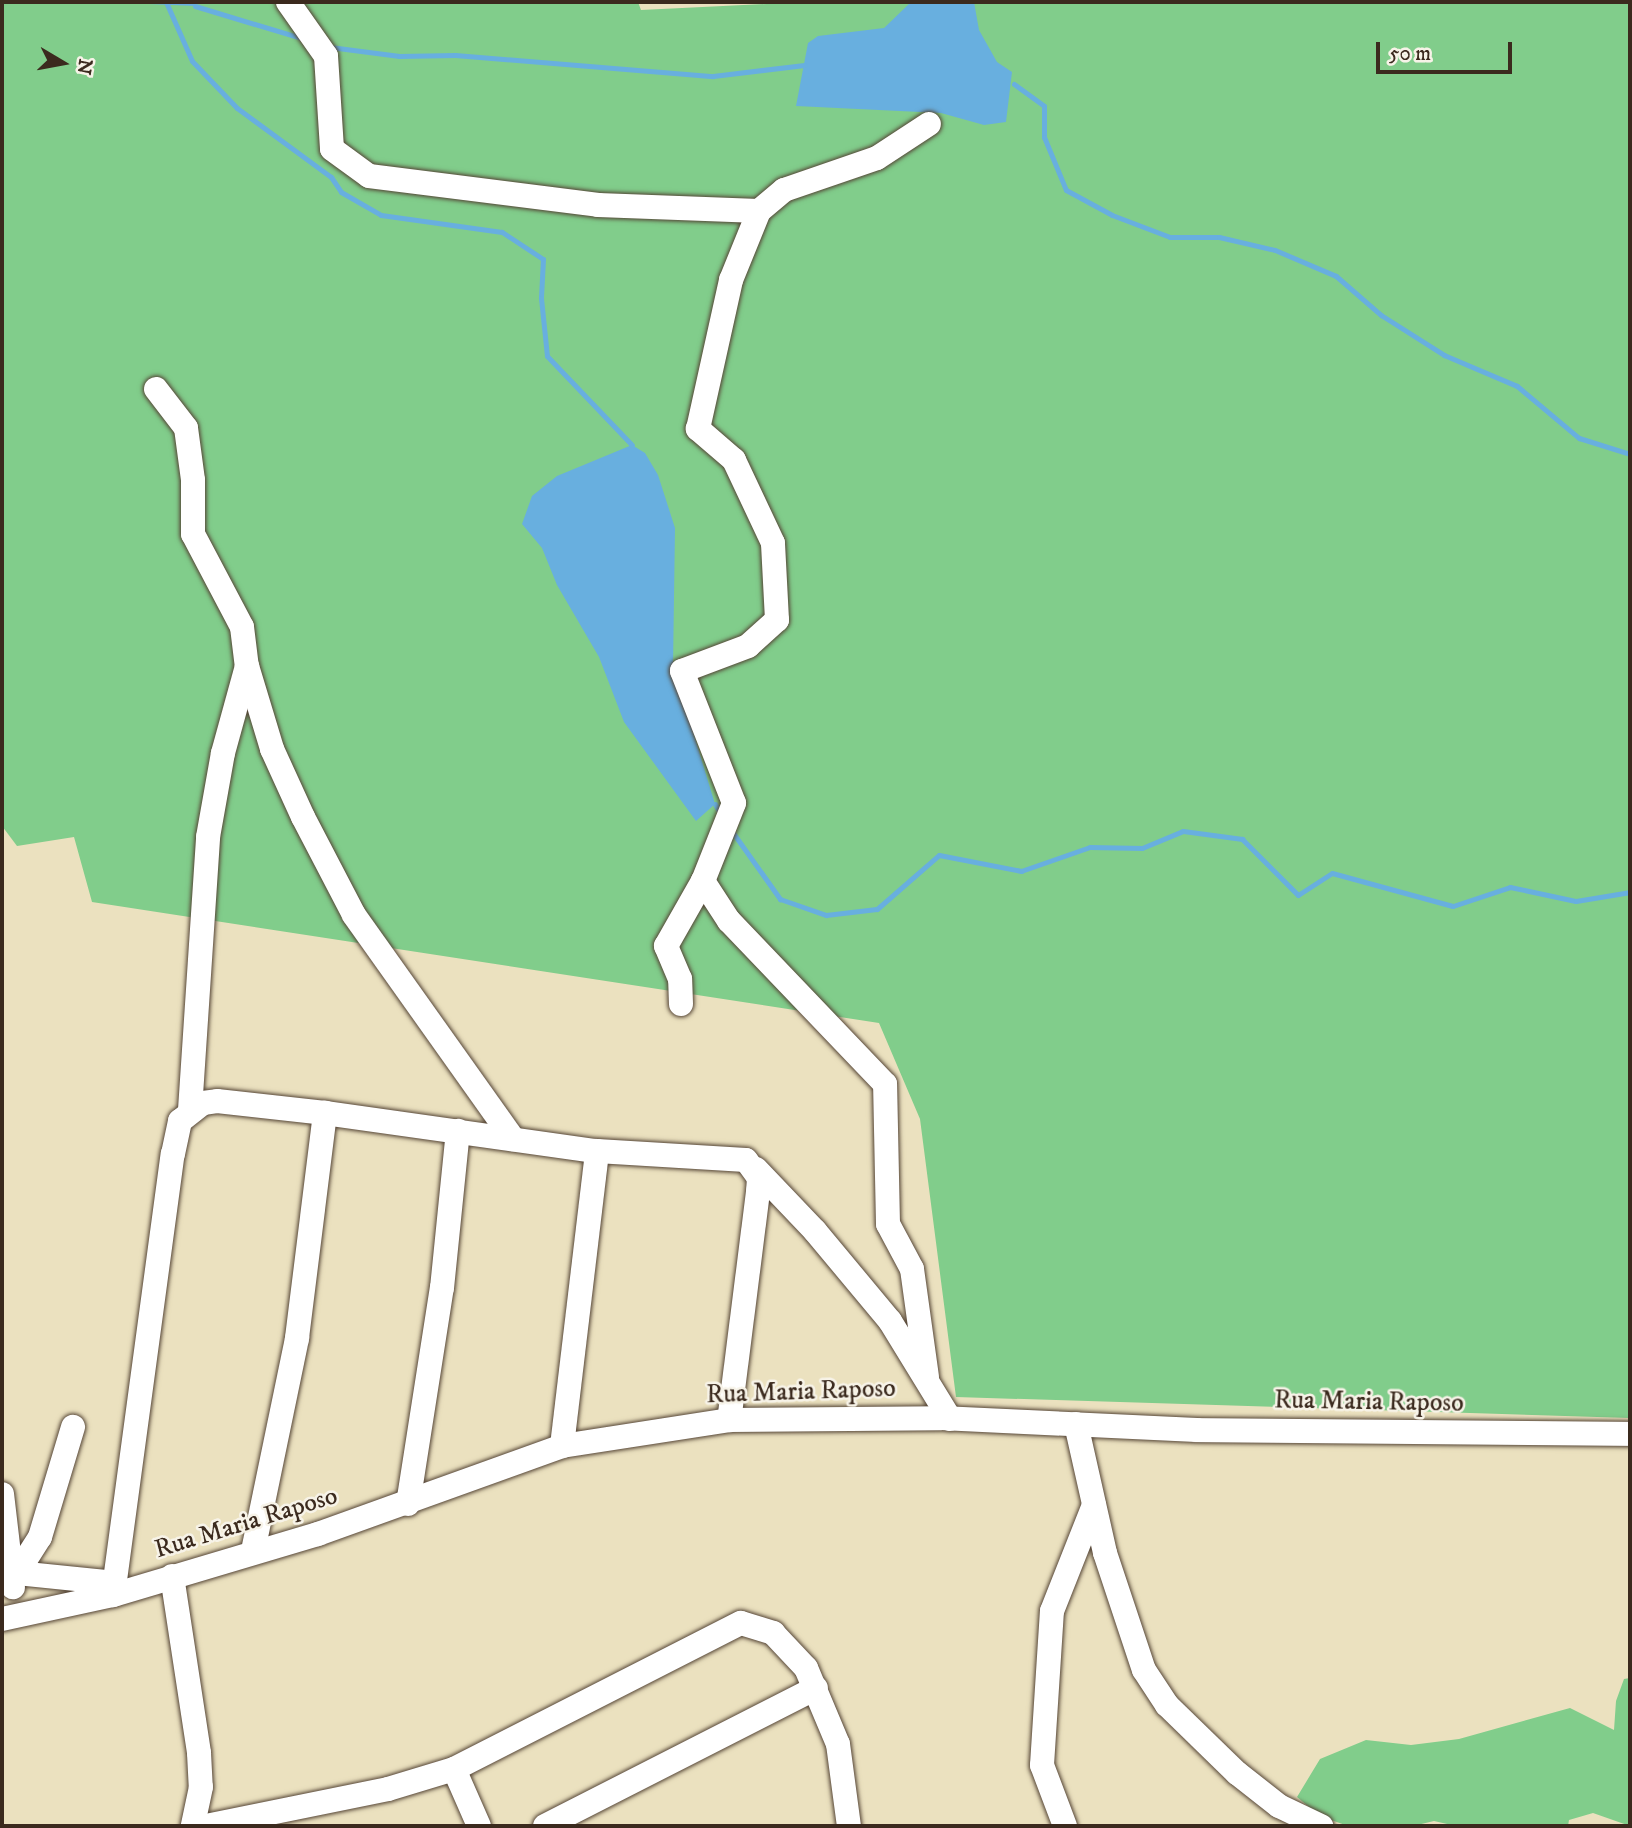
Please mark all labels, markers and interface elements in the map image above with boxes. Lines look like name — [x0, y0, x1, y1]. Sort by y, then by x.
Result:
north arrow — [28, 28, 98, 98]
scale bar — [1380, 28, 1516, 72]
text: 50 m — [1389, 41, 1431, 67]
text: N — [71, 57, 97, 76]
street label: Rua Maria Raposo — [706, 1373, 896, 1411]
street label: Rua Maria Raposo — [1274, 1385, 1464, 1419]
street label: Rua Maria Raposo — [151, 1480, 341, 1566]

